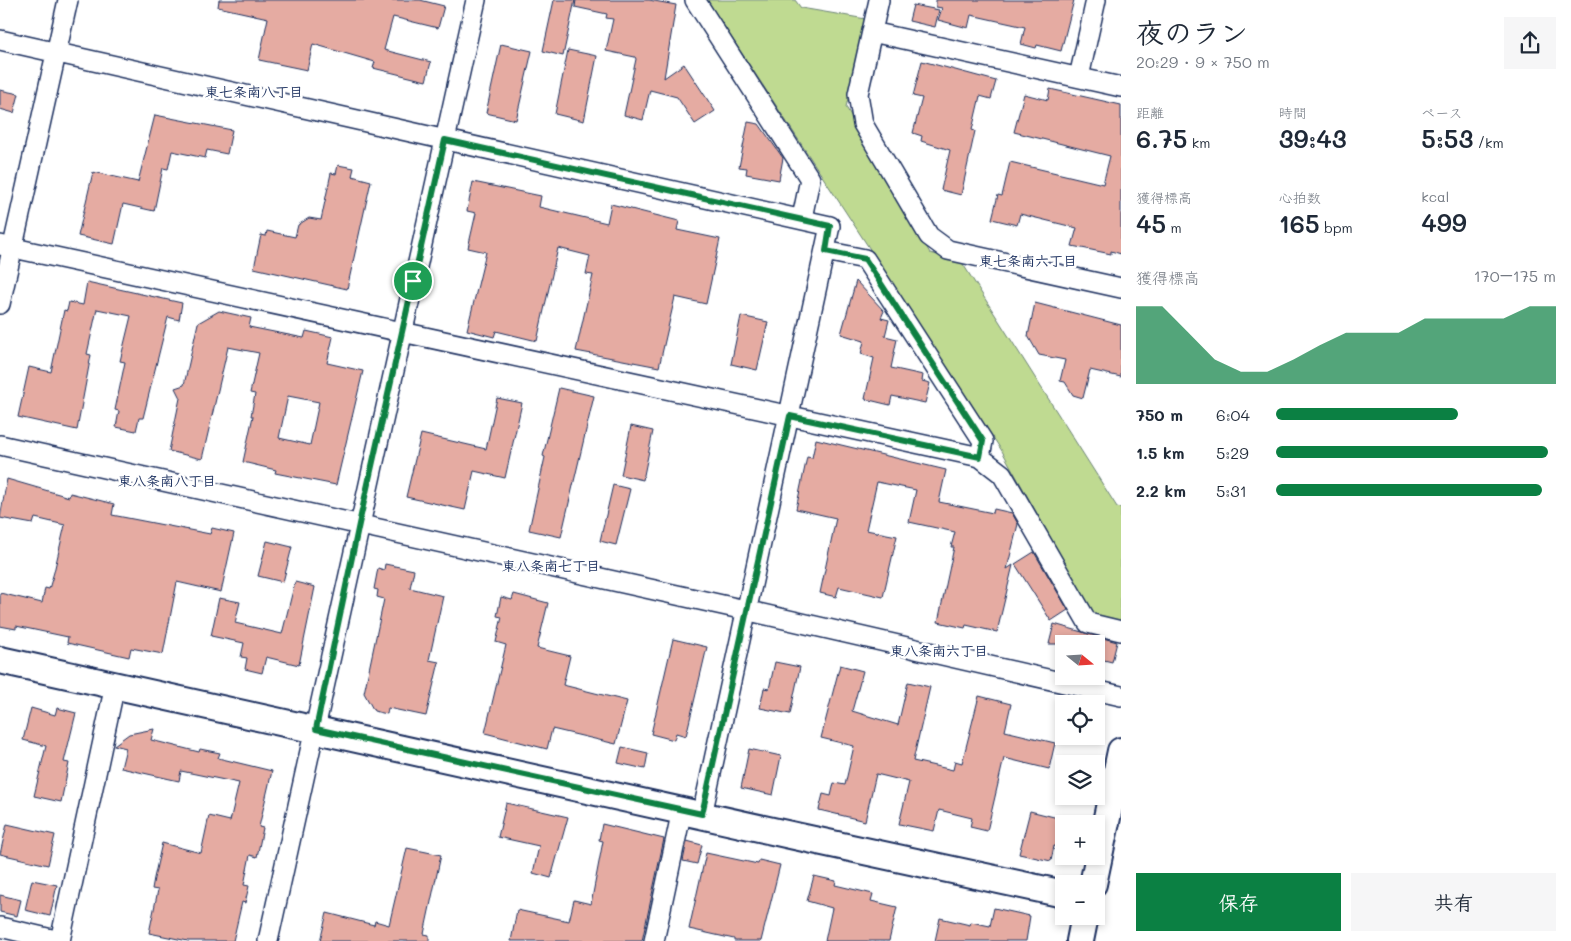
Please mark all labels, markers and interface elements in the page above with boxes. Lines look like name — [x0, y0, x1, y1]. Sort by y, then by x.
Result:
text: 夜のラン — [1136, 14, 1248, 50]
button: share — [1504, 17, 1556, 69]
text: 20:29 · 9 × 750 m — [1136, 51, 1270, 72]
district label: 東七条南八丁目 — [205, 82, 303, 101]
text: 距離 — [1136, 103, 1164, 122]
text: 時間 — [1279, 103, 1307, 122]
text: ペース — [1421, 103, 1463, 122]
text: 6.75 — [1136, 122, 1187, 154]
text: 39:43 — [1279, 122, 1347, 154]
text: 5:53 — [1421, 122, 1473, 154]
text: km — [1187, 133, 1210, 152]
text: /km — [1473, 133, 1504, 152]
text: kcal — [1421, 187, 1449, 206]
text: 獲得標高 — [1136, 188, 1192, 207]
text: 心拍数 — [1279, 188, 1321, 207]
text: 499 — [1421, 206, 1467, 238]
text: 45 — [1136, 207, 1166, 239]
text: 165 — [1279, 207, 1319, 239]
text: m — [1166, 218, 1182, 237]
text: bpm — [1319, 218, 1353, 237]
district label: 東七条南六丁目 — [979, 251, 1077, 270]
pin — [392, 260, 434, 302]
text: 170–175 m — [1474, 265, 1556, 286]
icon: arrive — [399, 267, 427, 295]
text: 獲得標高 — [1136, 267, 1200, 288]
text: 750 m — [1136, 404, 1183, 425]
text: 6:04 — [1216, 404, 1250, 425]
text: 1.5 km — [1136, 442, 1184, 463]
text: 5:29 — [1216, 442, 1249, 463]
district label: 東八条南八丁目 — [118, 471, 216, 490]
text: 2.2 km — [1136, 480, 1186, 501]
text: 5:31 — [1216, 480, 1247, 501]
district label: 東八条南七丁目 — [502, 556, 600, 575]
north arrow — [1055, 635, 1105, 685]
map controls — [1055, 635, 1105, 925]
district label: 東八条南六丁目 — [890, 641, 988, 660]
button: locate — [1055, 695, 1105, 745]
button: layers — [1055, 755, 1105, 805]
button: + — [1055, 815, 1105, 865]
button: 保存 — [1136, 873, 1341, 931]
button: 共有 — [1351, 873, 1556, 931]
button: − — [1055, 875, 1105, 925]

